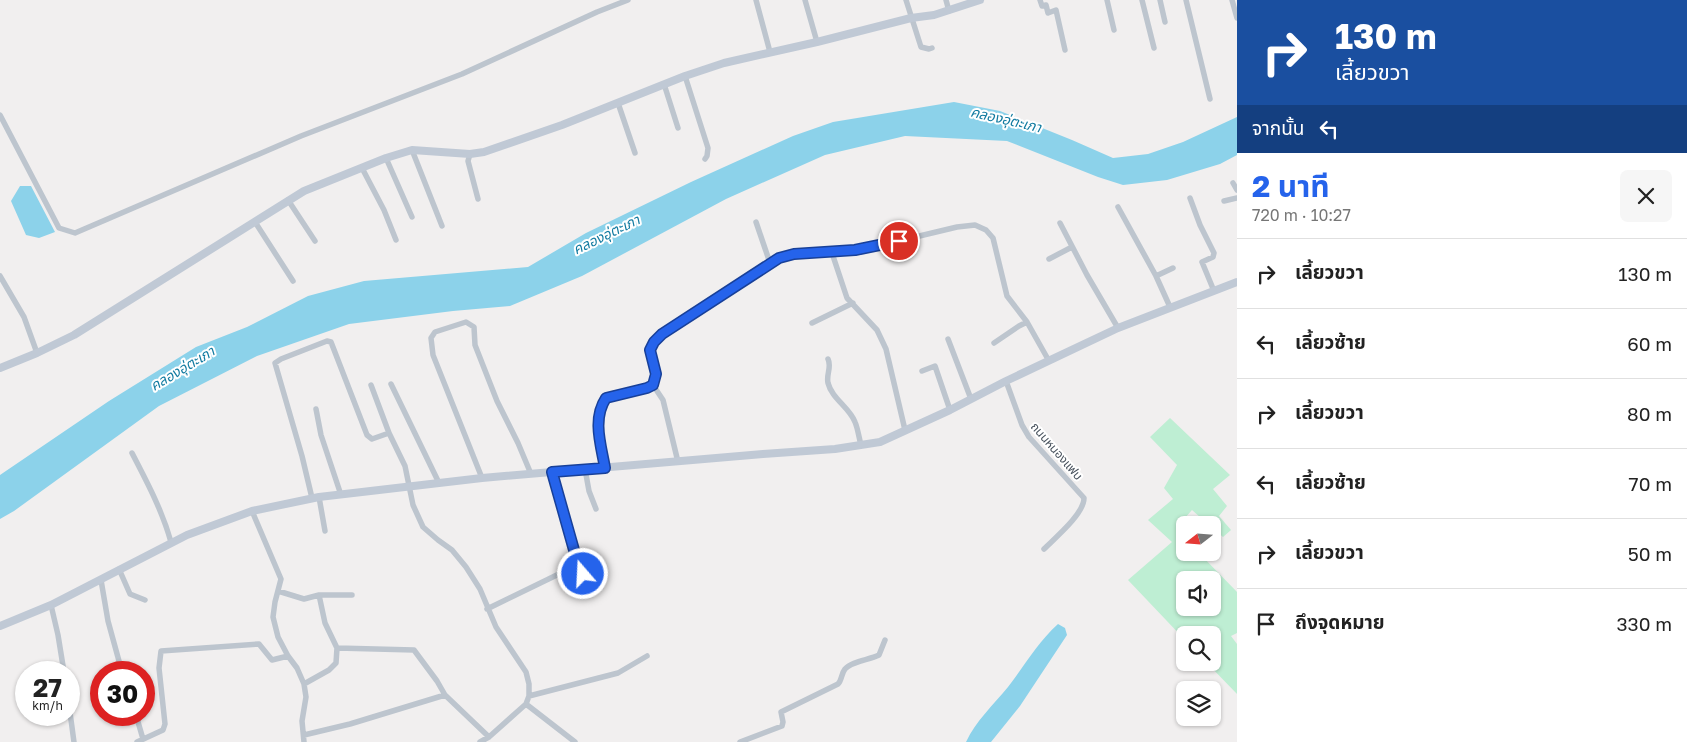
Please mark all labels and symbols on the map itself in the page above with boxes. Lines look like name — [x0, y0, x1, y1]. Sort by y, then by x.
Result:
water label: คลองอุ่ตะเภา — [969, 103, 1044, 137]
water label: คลองอุ่ตะเภา — [570, 210, 644, 258]
pin — [878, 220, 920, 262]
water label: คลองอุ่ตะเภา — [147, 341, 219, 395]
street label: ถนนหนองแฟบ — [1028, 419, 1086, 483]
north arrow — [1176, 516, 1221, 561]
position arrow — [556, 547, 608, 599]
speed limit sign: 30 — [90, 661, 155, 726]

